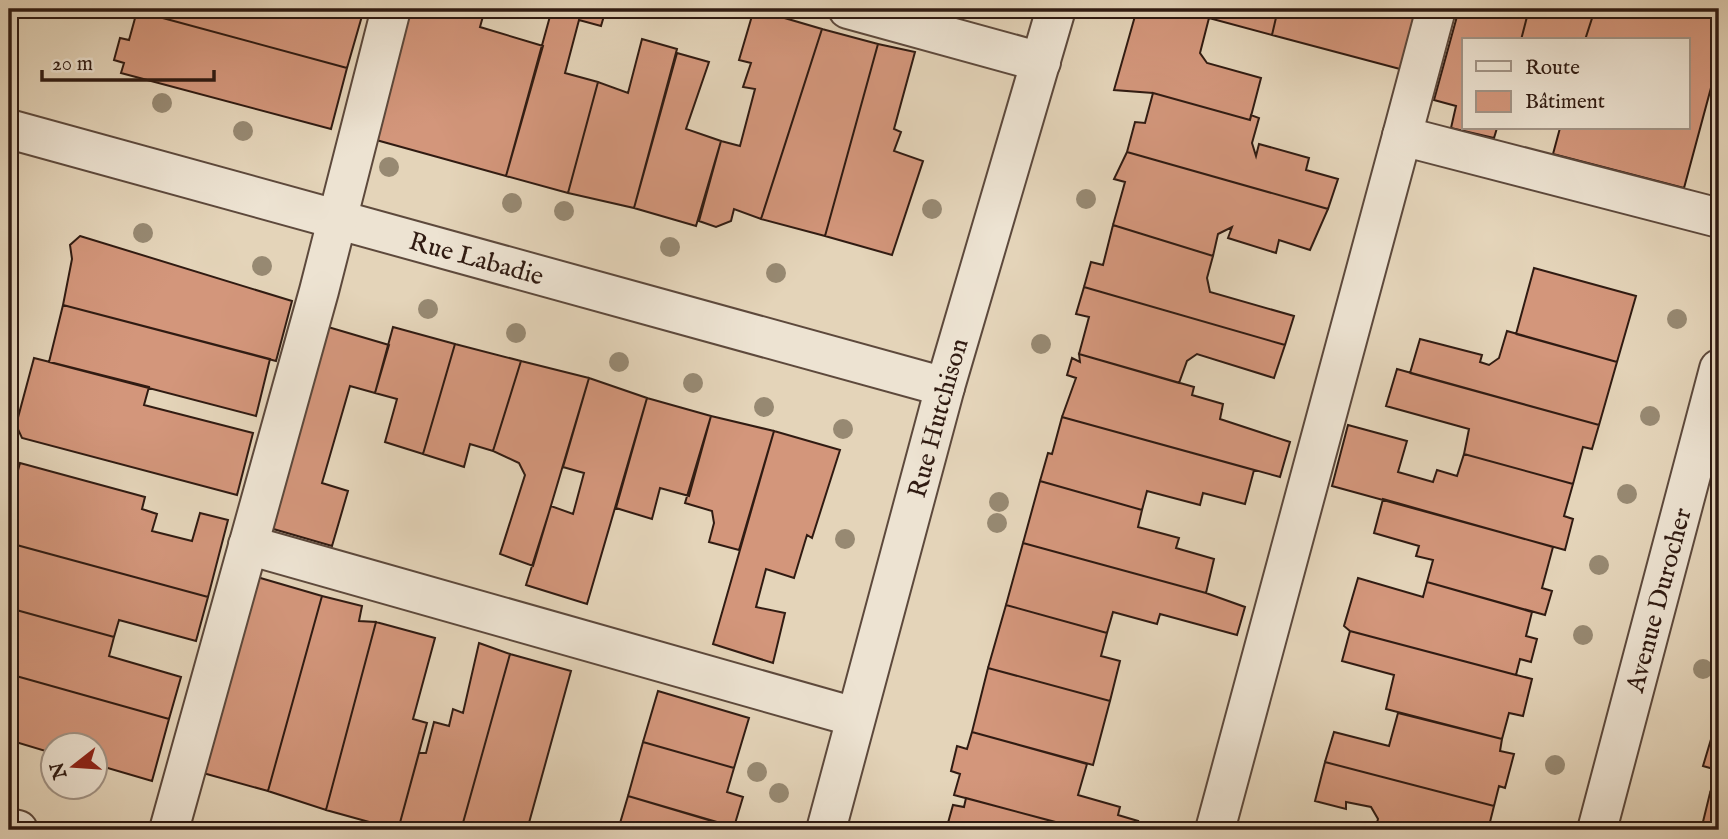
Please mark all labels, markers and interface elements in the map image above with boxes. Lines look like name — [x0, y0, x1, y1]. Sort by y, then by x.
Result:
scale bar — [42, 38, 214, 82]
legend — [1462, 38, 1690, 130]
text: 20 m — [52, 51, 93, 78]
text: Route — [1525, 55, 1580, 82]
text: Bâtiment — [1525, 89, 1605, 116]
street label: Rue Labadie — [405, 225, 547, 294]
street label: Rue Hutchison — [901, 334, 976, 502]
street label: Avenue Durocher — [1619, 504, 1700, 697]
north arrow — [38, 730, 108, 800]
text: N — [46, 758, 74, 783]

